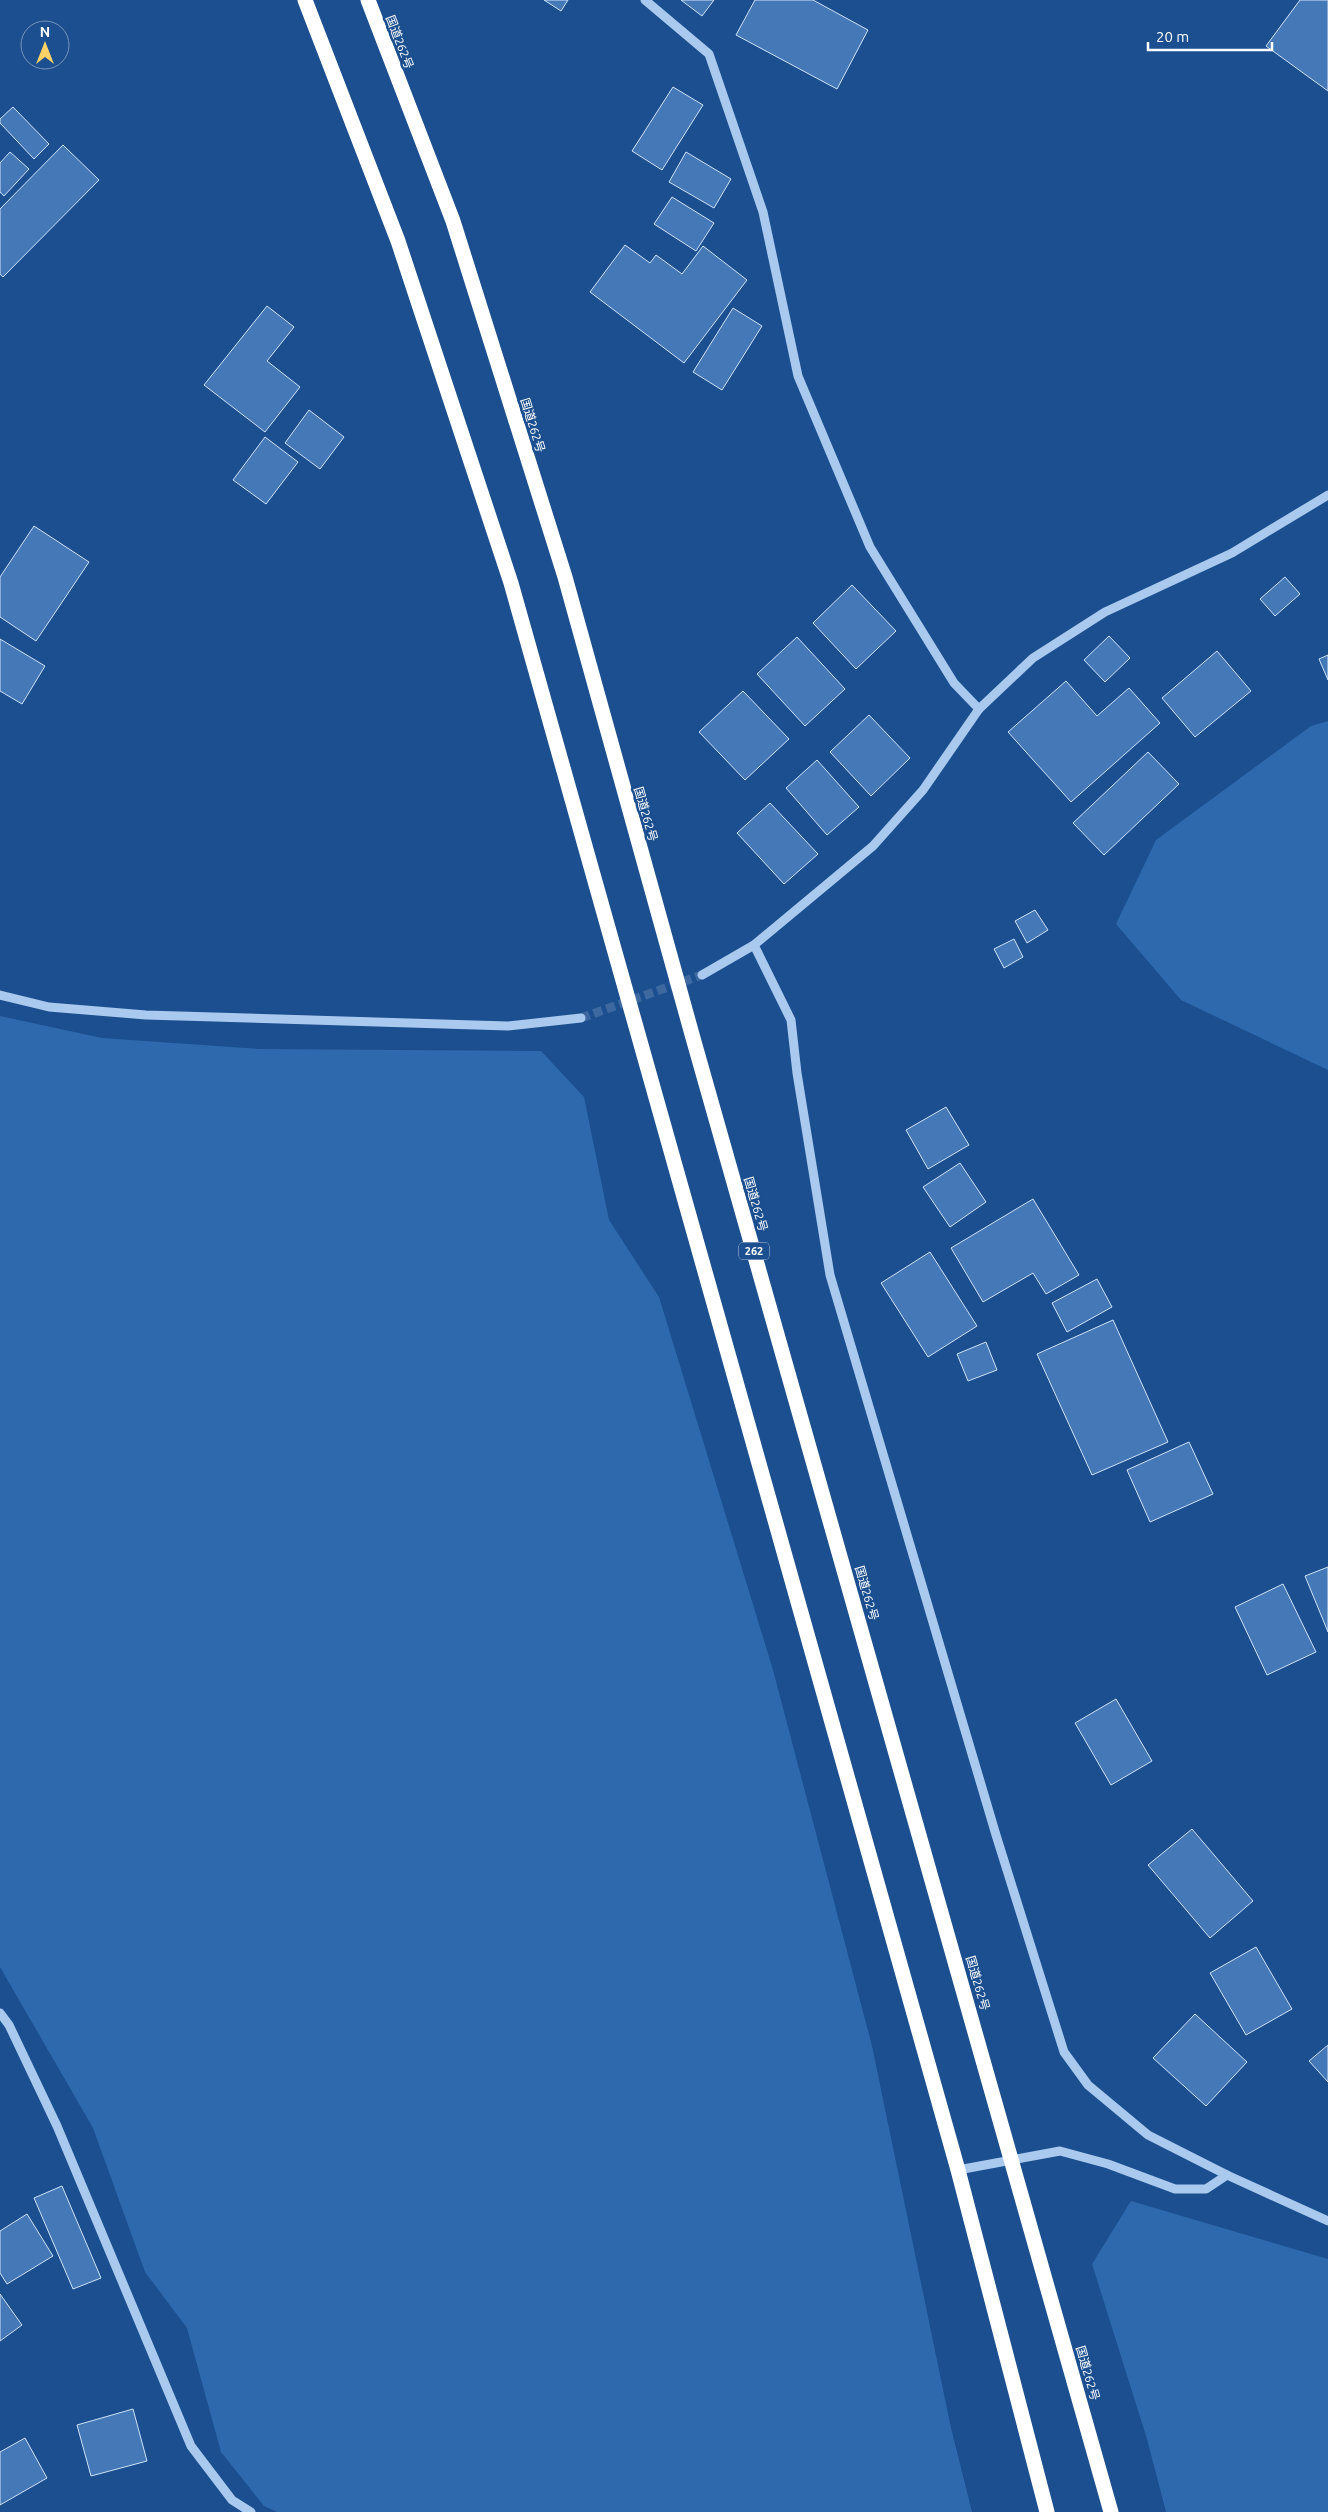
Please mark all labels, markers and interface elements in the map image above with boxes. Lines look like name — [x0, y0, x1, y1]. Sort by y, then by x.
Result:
street label: 国道262号 — [384, 13, 416, 71]
north arrow — [20, 20, 70, 70]
scale bar — [1148, 20, 1272, 52]
text: N — [40, 24, 50, 40]
text: 20 m — [1156, 28, 1189, 45]
street label: 国道262号 — [519, 396, 547, 454]
street label: 国道262号 — [632, 785, 660, 843]
street label: 国道262号 — [742, 1175, 770, 1233]
road number: 262 — [739, 1242, 769, 1260]
street label: 国道262号 — [853, 1564, 881, 1622]
street label: 国道262号 — [964, 1954, 992, 2012]
street label: 国道262号 — [1074, 2344, 1102, 2402]

